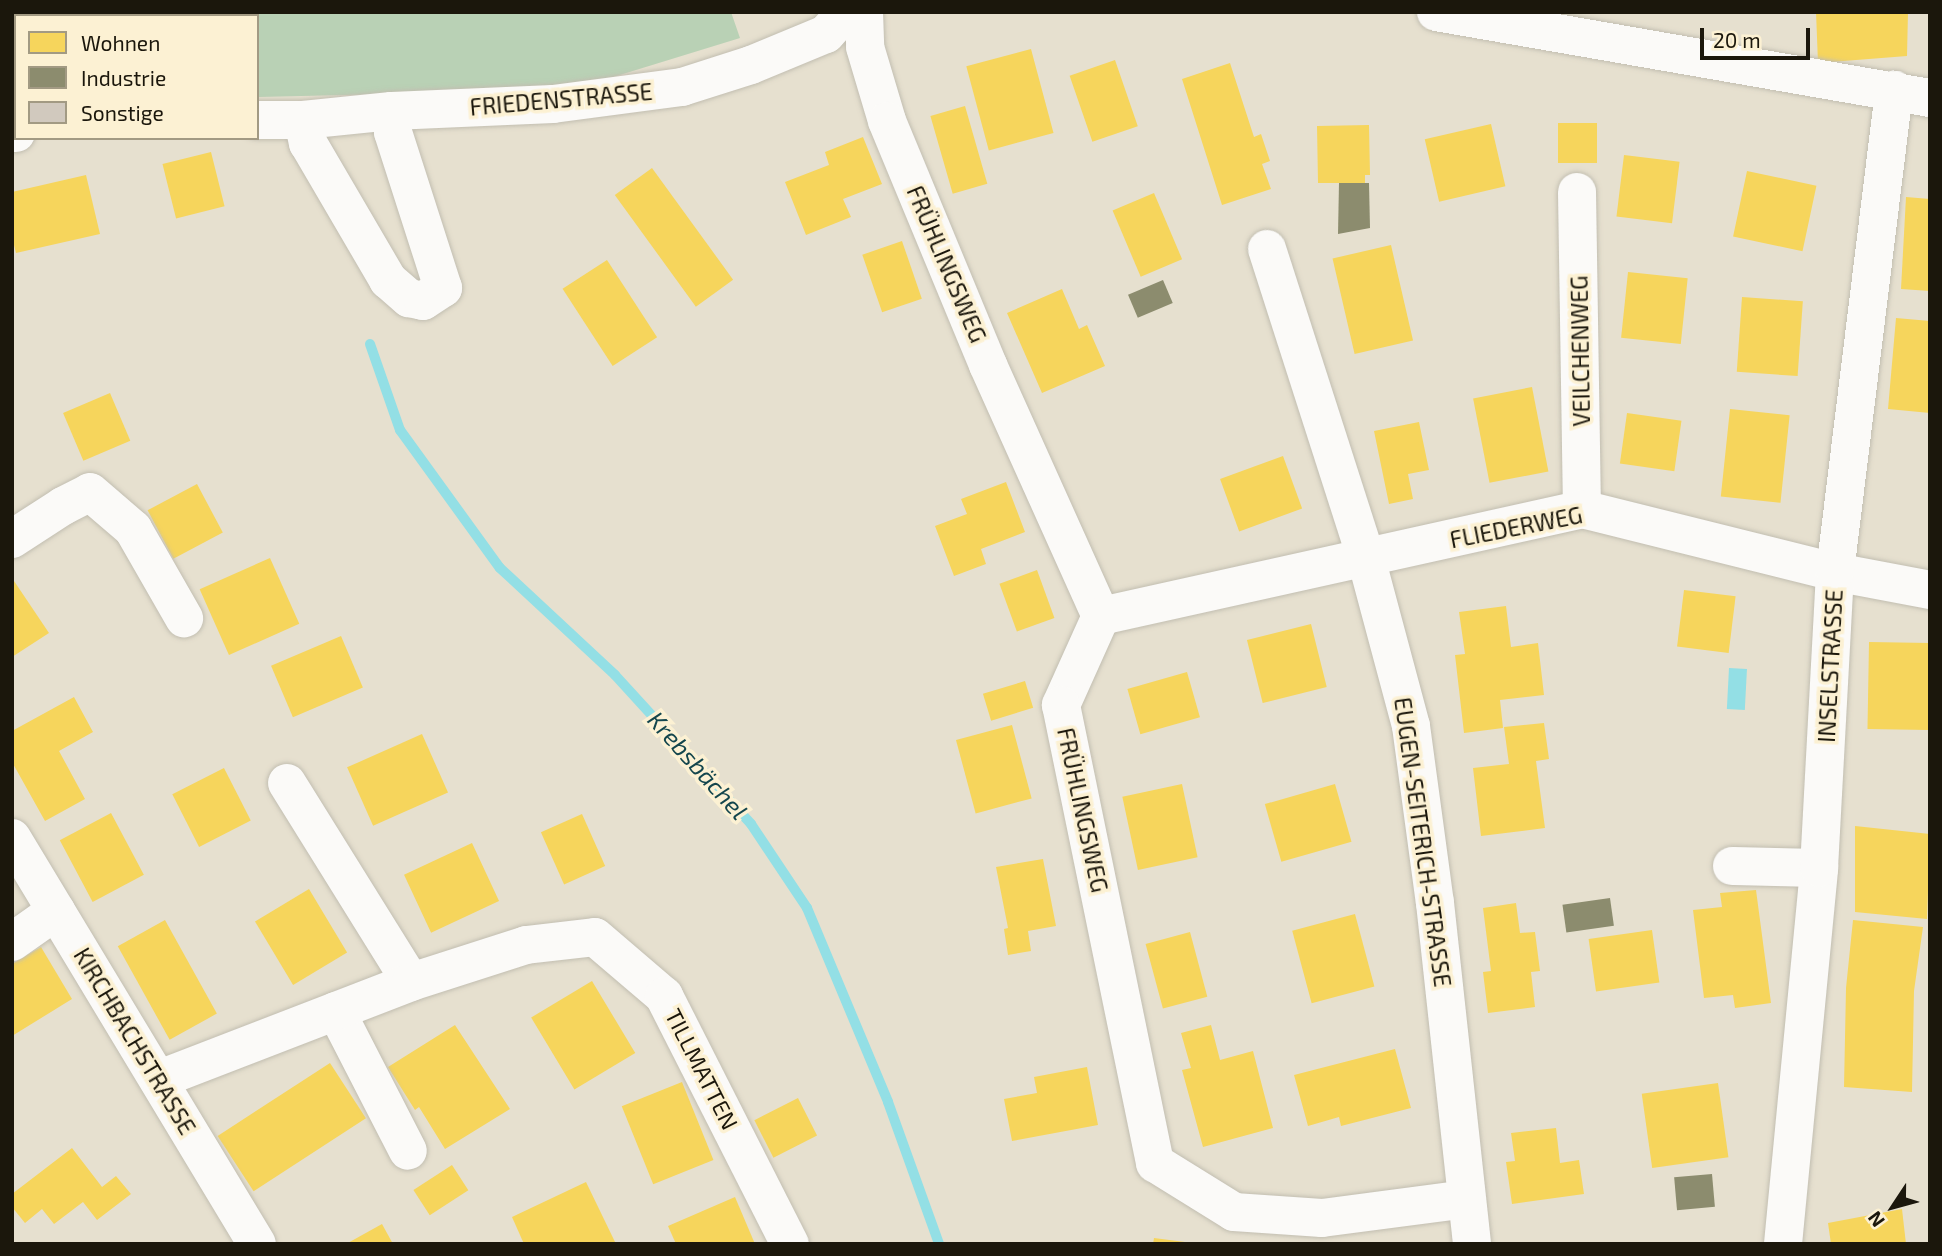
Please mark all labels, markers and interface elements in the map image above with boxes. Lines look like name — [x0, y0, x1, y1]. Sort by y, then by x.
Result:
legend — [14, 14, 259, 140]
scale bar — [1704, 14, 1814, 58]
text: 20 m — [1713, 27, 1761, 52]
text: Wohnen — [81, 30, 160, 55]
text: Industrie — [81, 65, 166, 90]
street label: FRIEDENSTRASSE — [468, 77, 654, 121]
text: Sonstige — [81, 100, 164, 125]
street label: FRÜHLINGSWEG — [902, 181, 992, 347]
street label: VEILCHENWEG — [1565, 275, 1595, 427]
street label: FLIEDERWEG — [1447, 501, 1585, 553]
street label: INSELSTRASSE — [1812, 589, 1848, 743]
street label: EUGEN-SEITERICH-STRASSE — [1389, 695, 1457, 989]
water label: Krebsbächel — [642, 705, 754, 825]
street label: FRÜHLINGSWEG — [1052, 725, 1114, 895]
street label: KIRCHBACHSTRASSE — [68, 943, 202, 1139]
street label: TILLMATTEN — [660, 1004, 744, 1134]
north arrow — [1858, 1172, 1928, 1242]
text: N — [1862, 1207, 1889, 1232]

